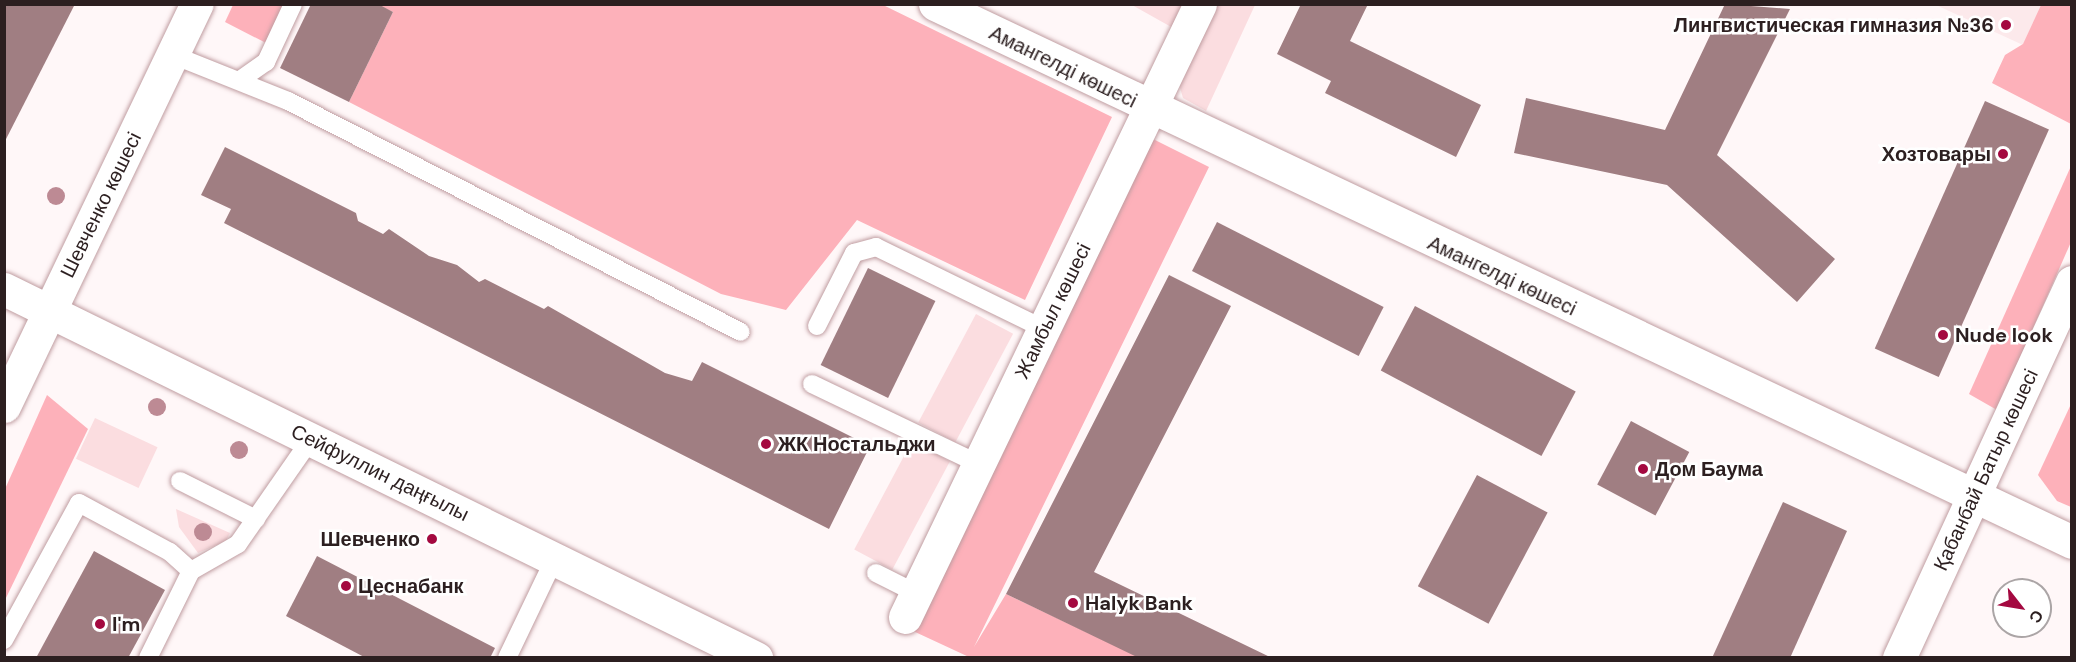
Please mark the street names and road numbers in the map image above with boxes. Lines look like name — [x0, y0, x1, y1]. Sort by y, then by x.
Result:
street label: Амангелді көшесі — [985, 21, 1141, 113]
street label: Шевченко көшесі — [55, 128, 147, 282]
street label: Амангелді көшесі — [1424, 231, 1580, 321]
street label: Жамбыл көшесі — [1010, 239, 1096, 383]
street label: Қабанбай Батыр көшесі — [1929, 365, 2043, 575]
street label: Сейфуллин даңғылы — [287, 419, 473, 527]

